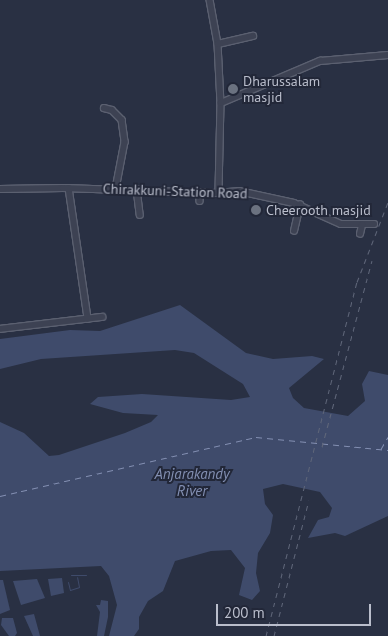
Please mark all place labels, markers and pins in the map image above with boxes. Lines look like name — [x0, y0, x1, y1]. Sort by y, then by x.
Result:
place label: Dharussalam masjid — [243, 73, 320, 105]
marker: Dharussalam masjid — [227, 83, 239, 95]
place label: Cheerooth masjid — [266, 202, 371, 218]
marker: Cheerooth masjid — [250, 204, 262, 216]

